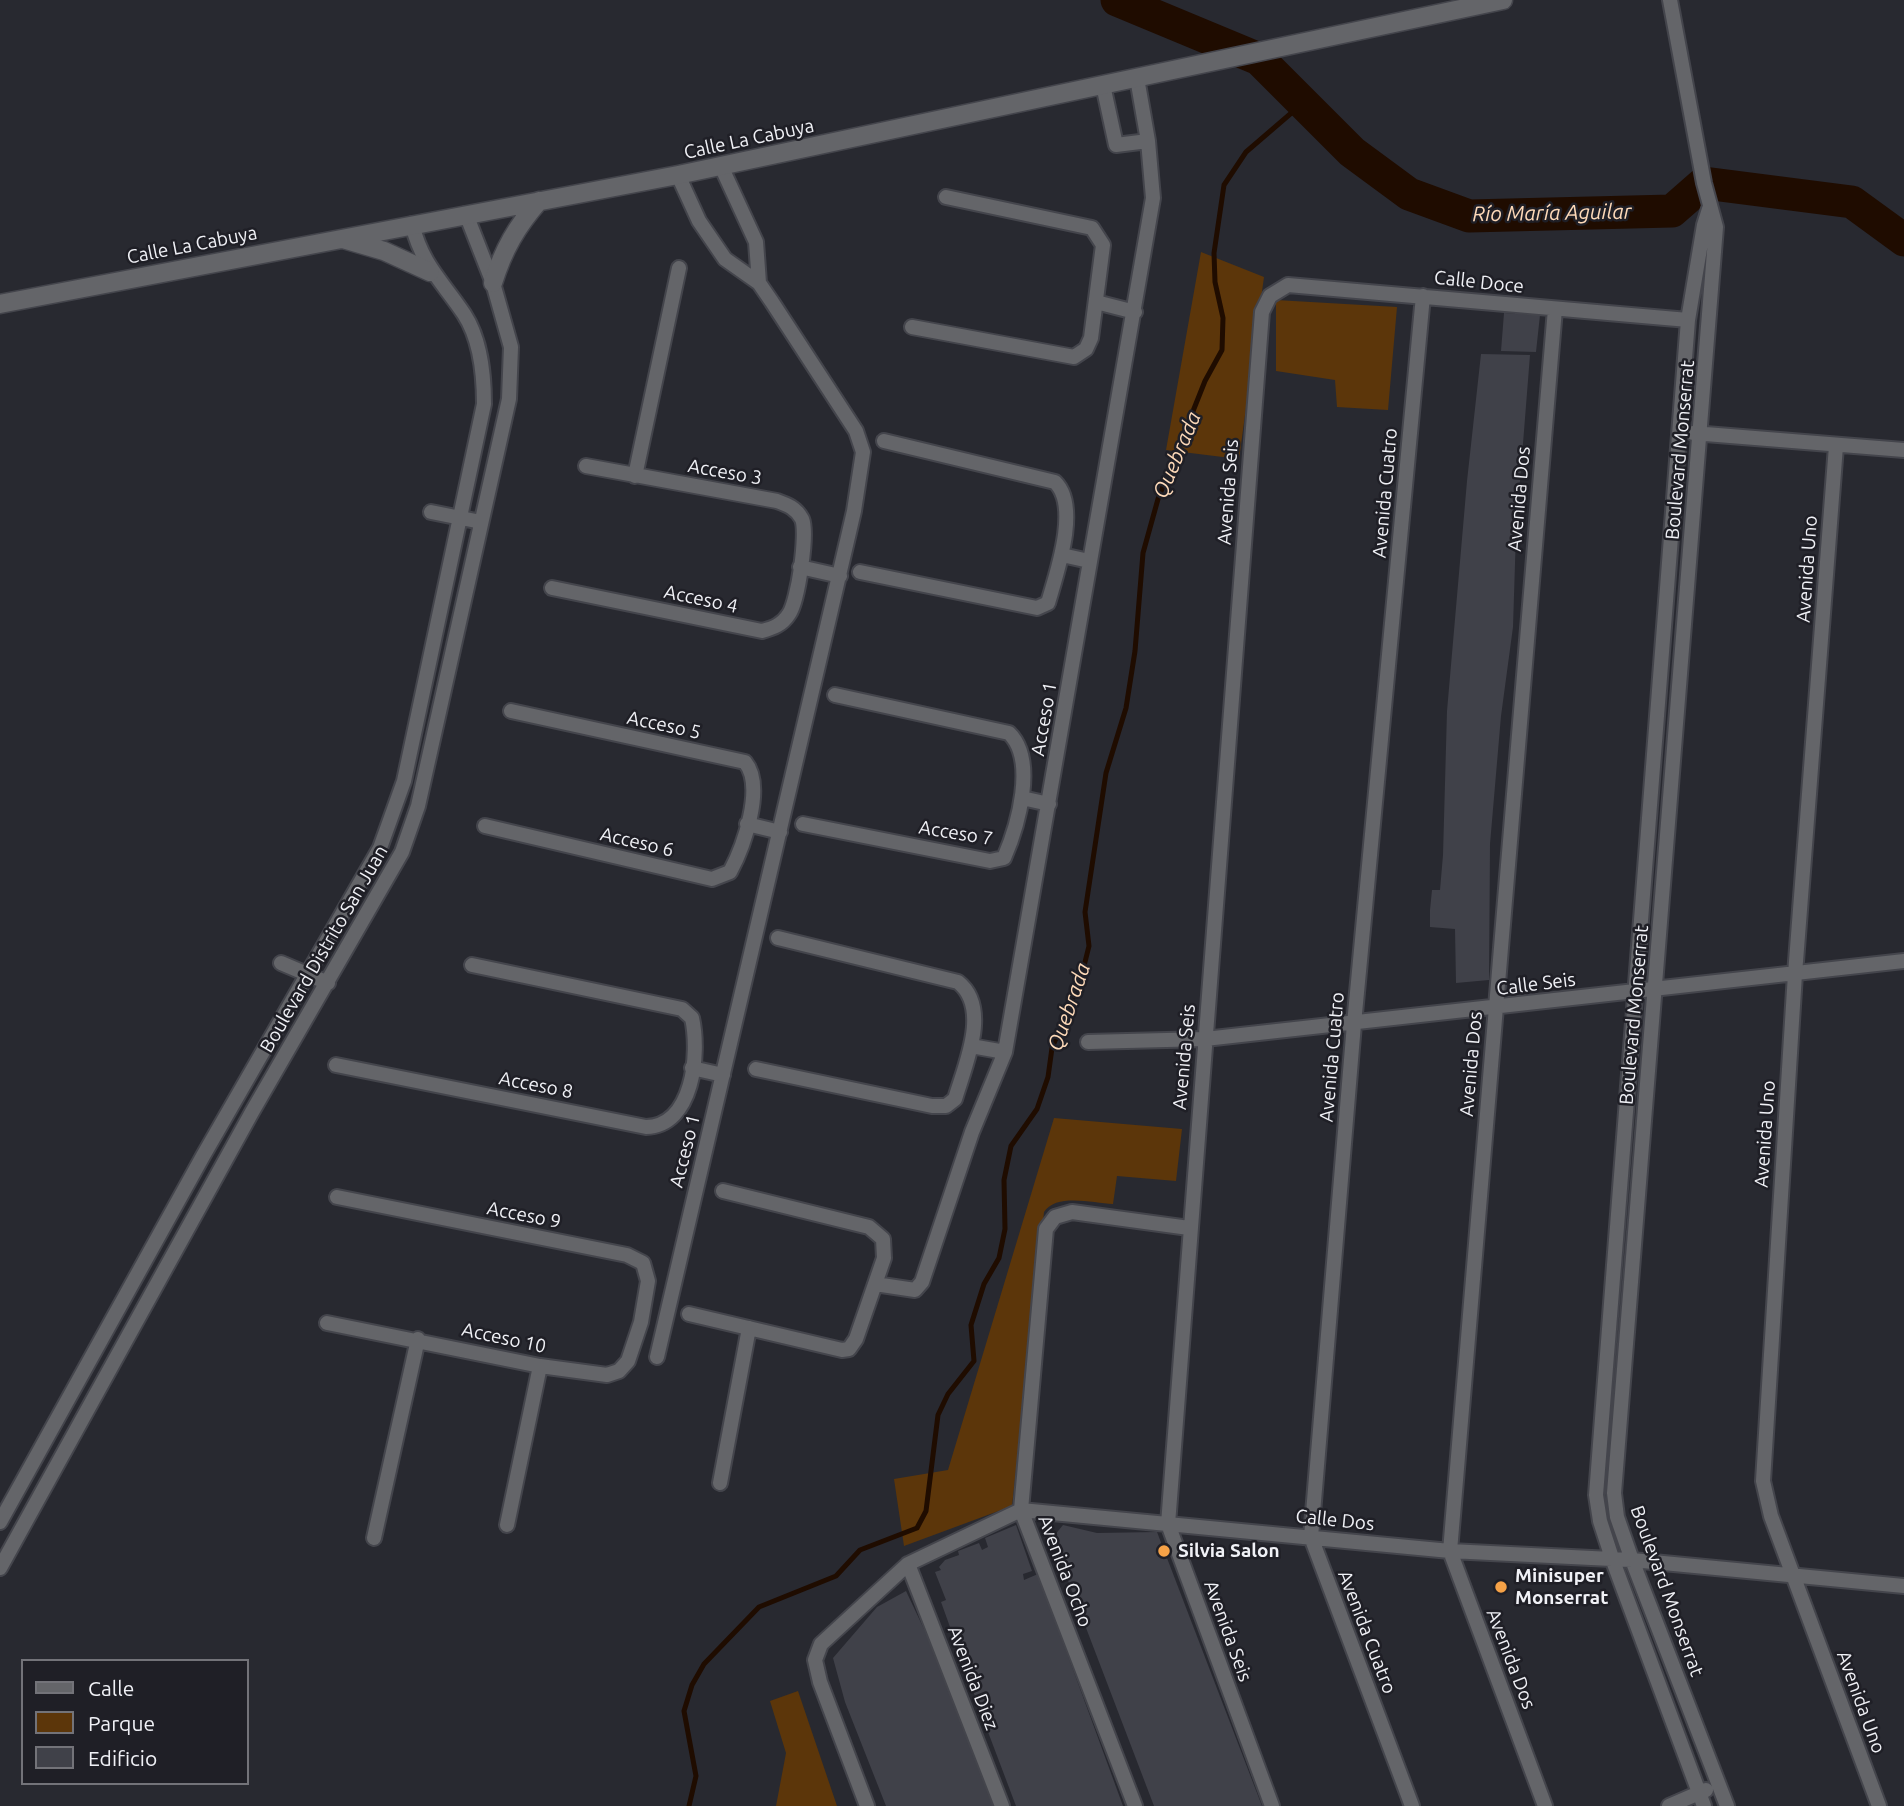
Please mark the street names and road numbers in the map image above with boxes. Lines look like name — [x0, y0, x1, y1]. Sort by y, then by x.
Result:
street label: Calle La Cabuya — [682, 114, 816, 164]
street label: Calle La Cabuya — [125, 221, 259, 269]
street label: Calle Doce — [1433, 266, 1525, 298]
street label: Boulevard Monserrat — [1661, 359, 1699, 541]
street label: Avenida Cuatro — [1368, 427, 1402, 559]
street label: Avenida Seis — [1213, 438, 1243, 546]
street label: Avenida Dos — [1503, 446, 1535, 552]
street label: Acceso 3 — [686, 454, 764, 490]
street label: Avenida Uno — [1792, 515, 1822, 623]
street label: Acceso 4 — [662, 580, 740, 618]
street label: Acceso 1 — [1026, 680, 1062, 758]
street label: Acceso 5 — [625, 706, 703, 744]
street label: Acceso 7 — [917, 816, 995, 850]
street label: Acceso 6 — [598, 822, 676, 862]
street label: Boulevard Distrito San Juan — [255, 841, 393, 1057]
street label: Boulevard Monserrat — [1615, 924, 1653, 1106]
street label: Calle Seis — [1495, 968, 1577, 1000]
street label: Avenida Cuatro — [1315, 991, 1349, 1123]
street label: Avenida Seis — [1168, 1003, 1200, 1111]
street label: Avenida Dos — [1455, 1011, 1487, 1117]
street label: Acceso 8 — [497, 1067, 575, 1103]
street label: Avenida Uno — [1750, 1080, 1780, 1188]
street label: Acceso 1 — [665, 1112, 705, 1190]
street label: Acceso 9 — [485, 1197, 563, 1233]
street label: Acceso 10 — [460, 1318, 548, 1358]
street label: Boulevard Monserrat — [1626, 1503, 1708, 1679]
street label: Calle Dos — [1295, 1505, 1375, 1535]
street label: Avenida Ocho — [1033, 1512, 1097, 1630]
street label: Avenida Cuatro — [1333, 1567, 1401, 1697]
street label: Avenida Seis — [1199, 1577, 1257, 1685]
street label: Avenida Dos — [1481, 1606, 1541, 1712]
street label: Avenida Diez — [943, 1623, 1003, 1733]
street label: Avenida Uno — [1832, 1648, 1890, 1756]

